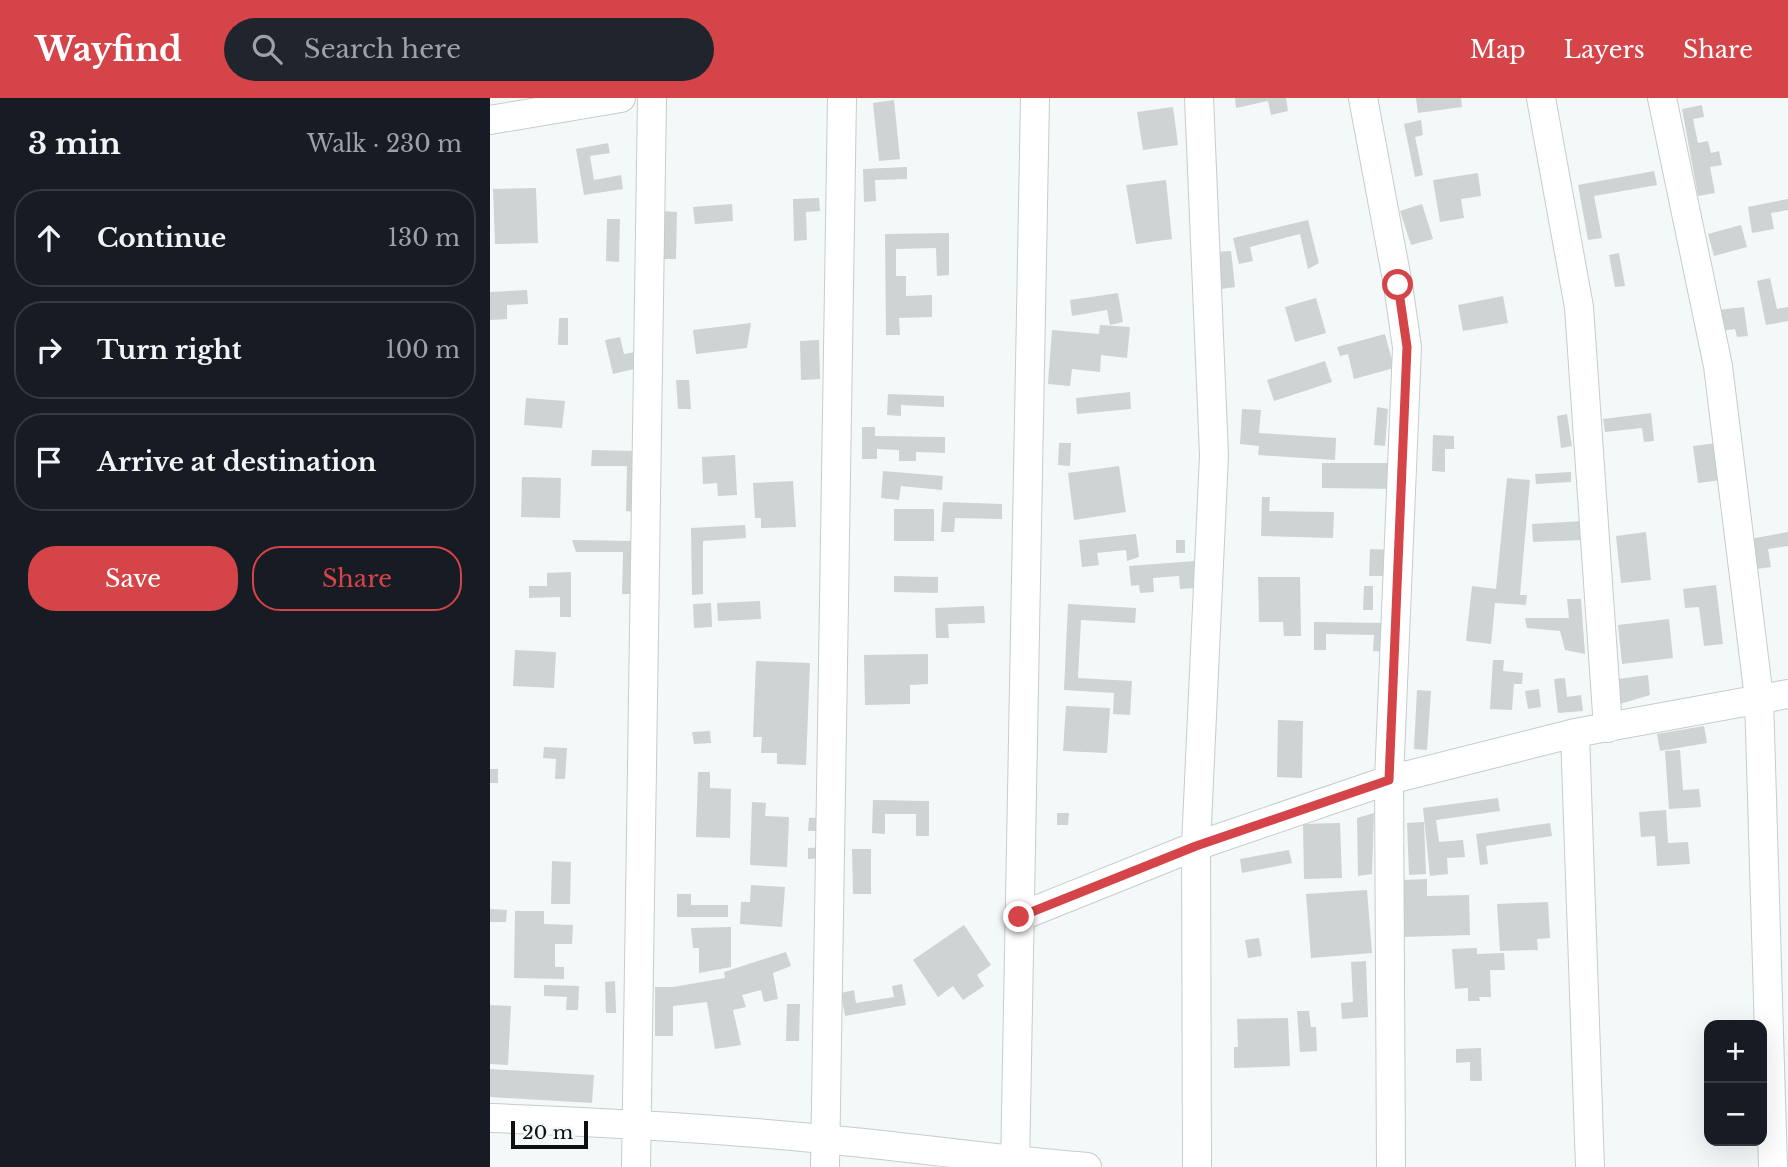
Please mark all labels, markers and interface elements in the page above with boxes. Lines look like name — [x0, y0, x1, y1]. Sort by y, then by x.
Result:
search box — [224, 18, 714, 81]
text: Wayfind — [35, 29, 182, 70]
icon: search — [248, 30, 286, 68]
text: Search here — [304, 33, 461, 65]
text: Map — [1470, 35, 1526, 64]
text: Layers — [1564, 35, 1645, 64]
text: Share — [1683, 35, 1753, 64]
text: 3 min — [28, 125, 121, 162]
text: Walk · 230 m — [307, 130, 462, 158]
icon: ahead — [30, 219, 68, 257]
text: Continue — [97, 222, 226, 254]
text: 130 m — [388, 224, 460, 252]
route start — [1382, 269, 1413, 300]
icon: right — [30, 331, 68, 369]
text: Turn right — [97, 334, 242, 366]
text: 100 m — [386, 336, 460, 364]
icon: arrive — [30, 443, 68, 481]
text: Arrive at destination — [97, 446, 377, 478]
button: Save — [28, 546, 238, 611]
button: Share — [252, 546, 462, 611]
route end — [1003, 901, 1034, 932]
map controls — [1704, 1020, 1767, 1146]
button: + — [1704, 1020, 1767, 1083]
button: − — [1704, 1083, 1767, 1146]
scale bar — [511, 1118, 588, 1150]
text: 20 m — [522, 1121, 573, 1144]

